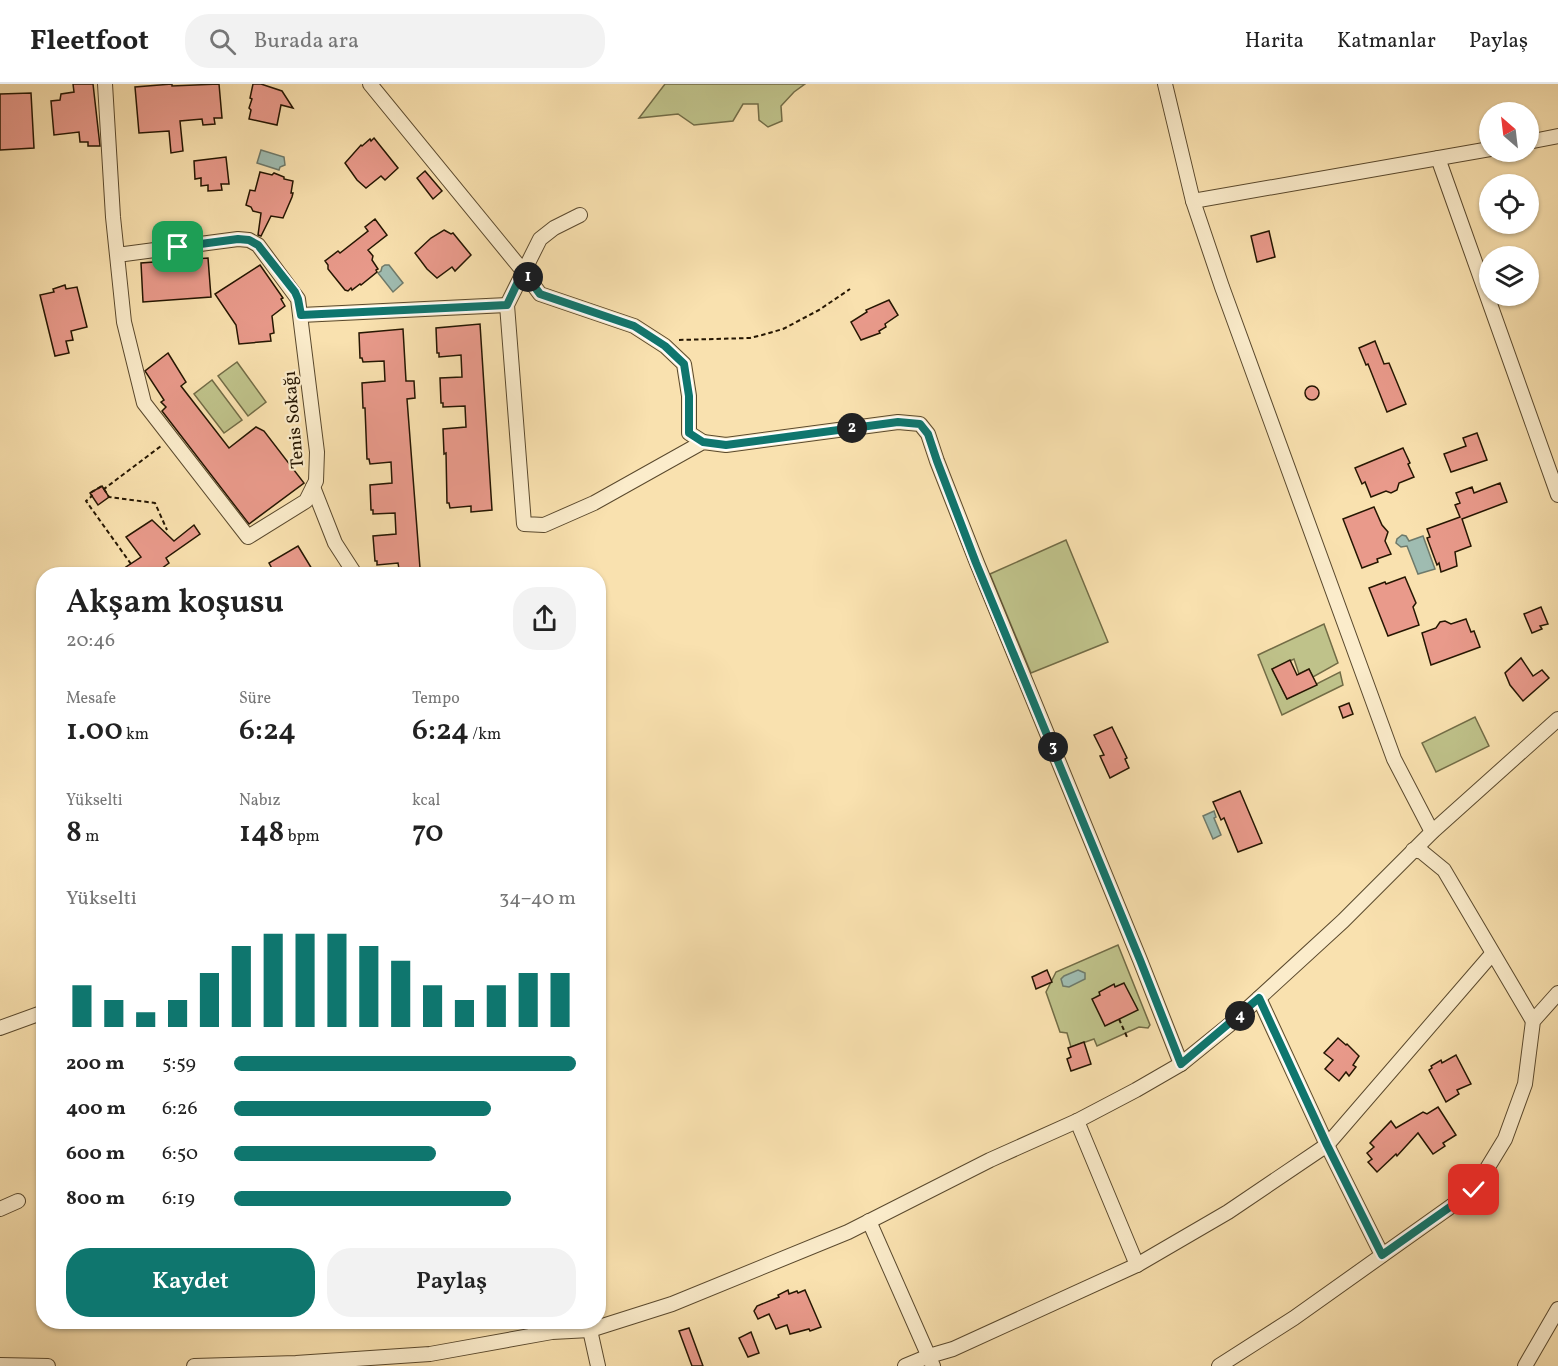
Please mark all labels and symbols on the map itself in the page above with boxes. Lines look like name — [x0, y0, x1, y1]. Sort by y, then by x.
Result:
north arrow — [1479, 102, 1539, 162]
pin — [152, 221, 203, 272]
pin: 1 — [513, 262, 543, 292]
street label: Tenis Sokağı — [278, 370, 311, 470]
pin: 2 — [837, 413, 867, 443]
pin: 3 — [1038, 732, 1068, 762]
pin: 4 — [1225, 1001, 1255, 1031]
pin — [1448, 1164, 1499, 1215]

